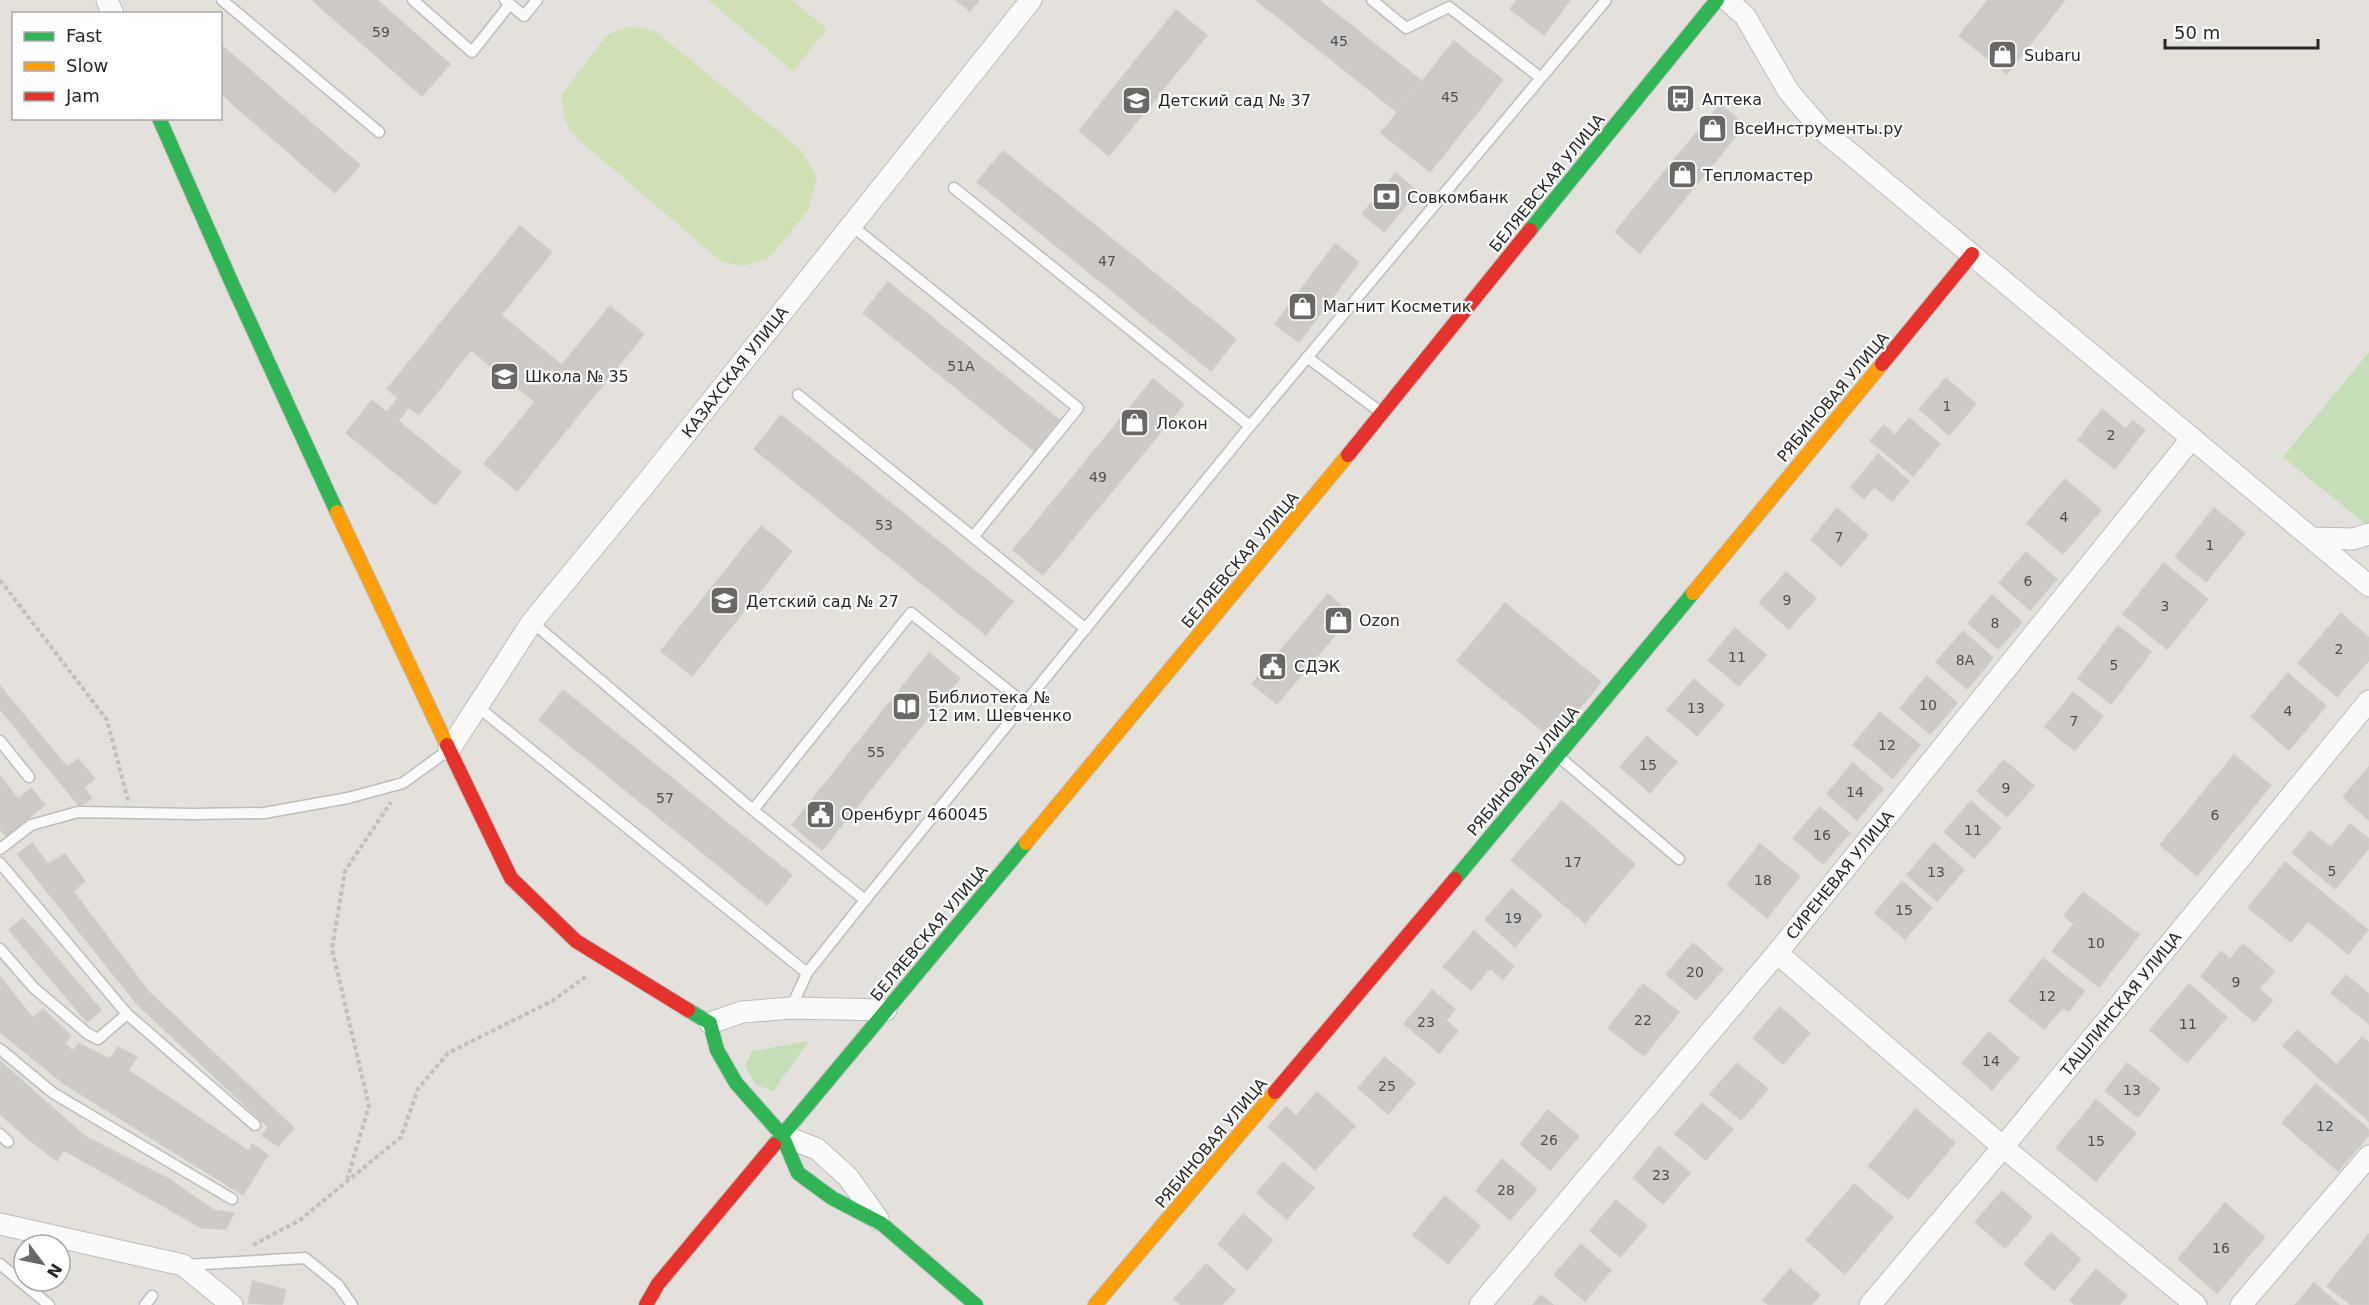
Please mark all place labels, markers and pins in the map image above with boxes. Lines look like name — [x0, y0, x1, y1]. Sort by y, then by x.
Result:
shop icon: Subaru — [1987, 39, 2019, 71]
place label: Subaru — [2024, 46, 2081, 65]
bus stop icon: Аптека — [1665, 83, 1697, 115]
school or university icon: Детский сад № 37 — [1121, 84, 1153, 116]
place label: Аптека — [1702, 90, 1762, 109]
place label: Детский сад № 37 — [1158, 91, 1311, 110]
shop icon: ВсеИнструменты.ру — [1697, 112, 1729, 144]
place label: ВсеИнструменты.ру — [1734, 119, 1903, 138]
shop icon: Тепломастер — [1666, 159, 1698, 191]
place label: Тепломастер — [1702, 166, 1813, 185]
bank icon: Совкомбанк — [1370, 181, 1402, 213]
place label: Совкомбанк — [1407, 188, 1509, 207]
shop icon: Магнит Косметик — [1286, 290, 1318, 322]
place label: Магнит Косметик — [1323, 297, 1472, 316]
school or university icon: Школа № 35 — [488, 360, 520, 392]
place label: Школа № 35 — [525, 367, 629, 386]
shop icon: Локон — [1119, 407, 1151, 439]
place label: Локон — [1156, 414, 1208, 433]
school or university icon: Детский сад № 27 — [709, 585, 741, 617]
place label: Детский сад № 27 — [746, 592, 899, 611]
shop icon: Ozon — [1322, 604, 1354, 636]
place label: Ozon — [1359, 611, 1400, 630]
public building icon: СДЭК — [1257, 650, 1289, 682]
place label: СДЭК — [1294, 657, 1341, 676]
place label: Библиотека № 12 им. Шевченко — [928, 688, 1072, 725]
library icon: Библиотека № 12 им. Шевченко — [891, 690, 923, 722]
public building icon: Оренбург 460045 — [804, 798, 836, 830]
place label: Оренбург 460045 — [841, 805, 988, 824]

